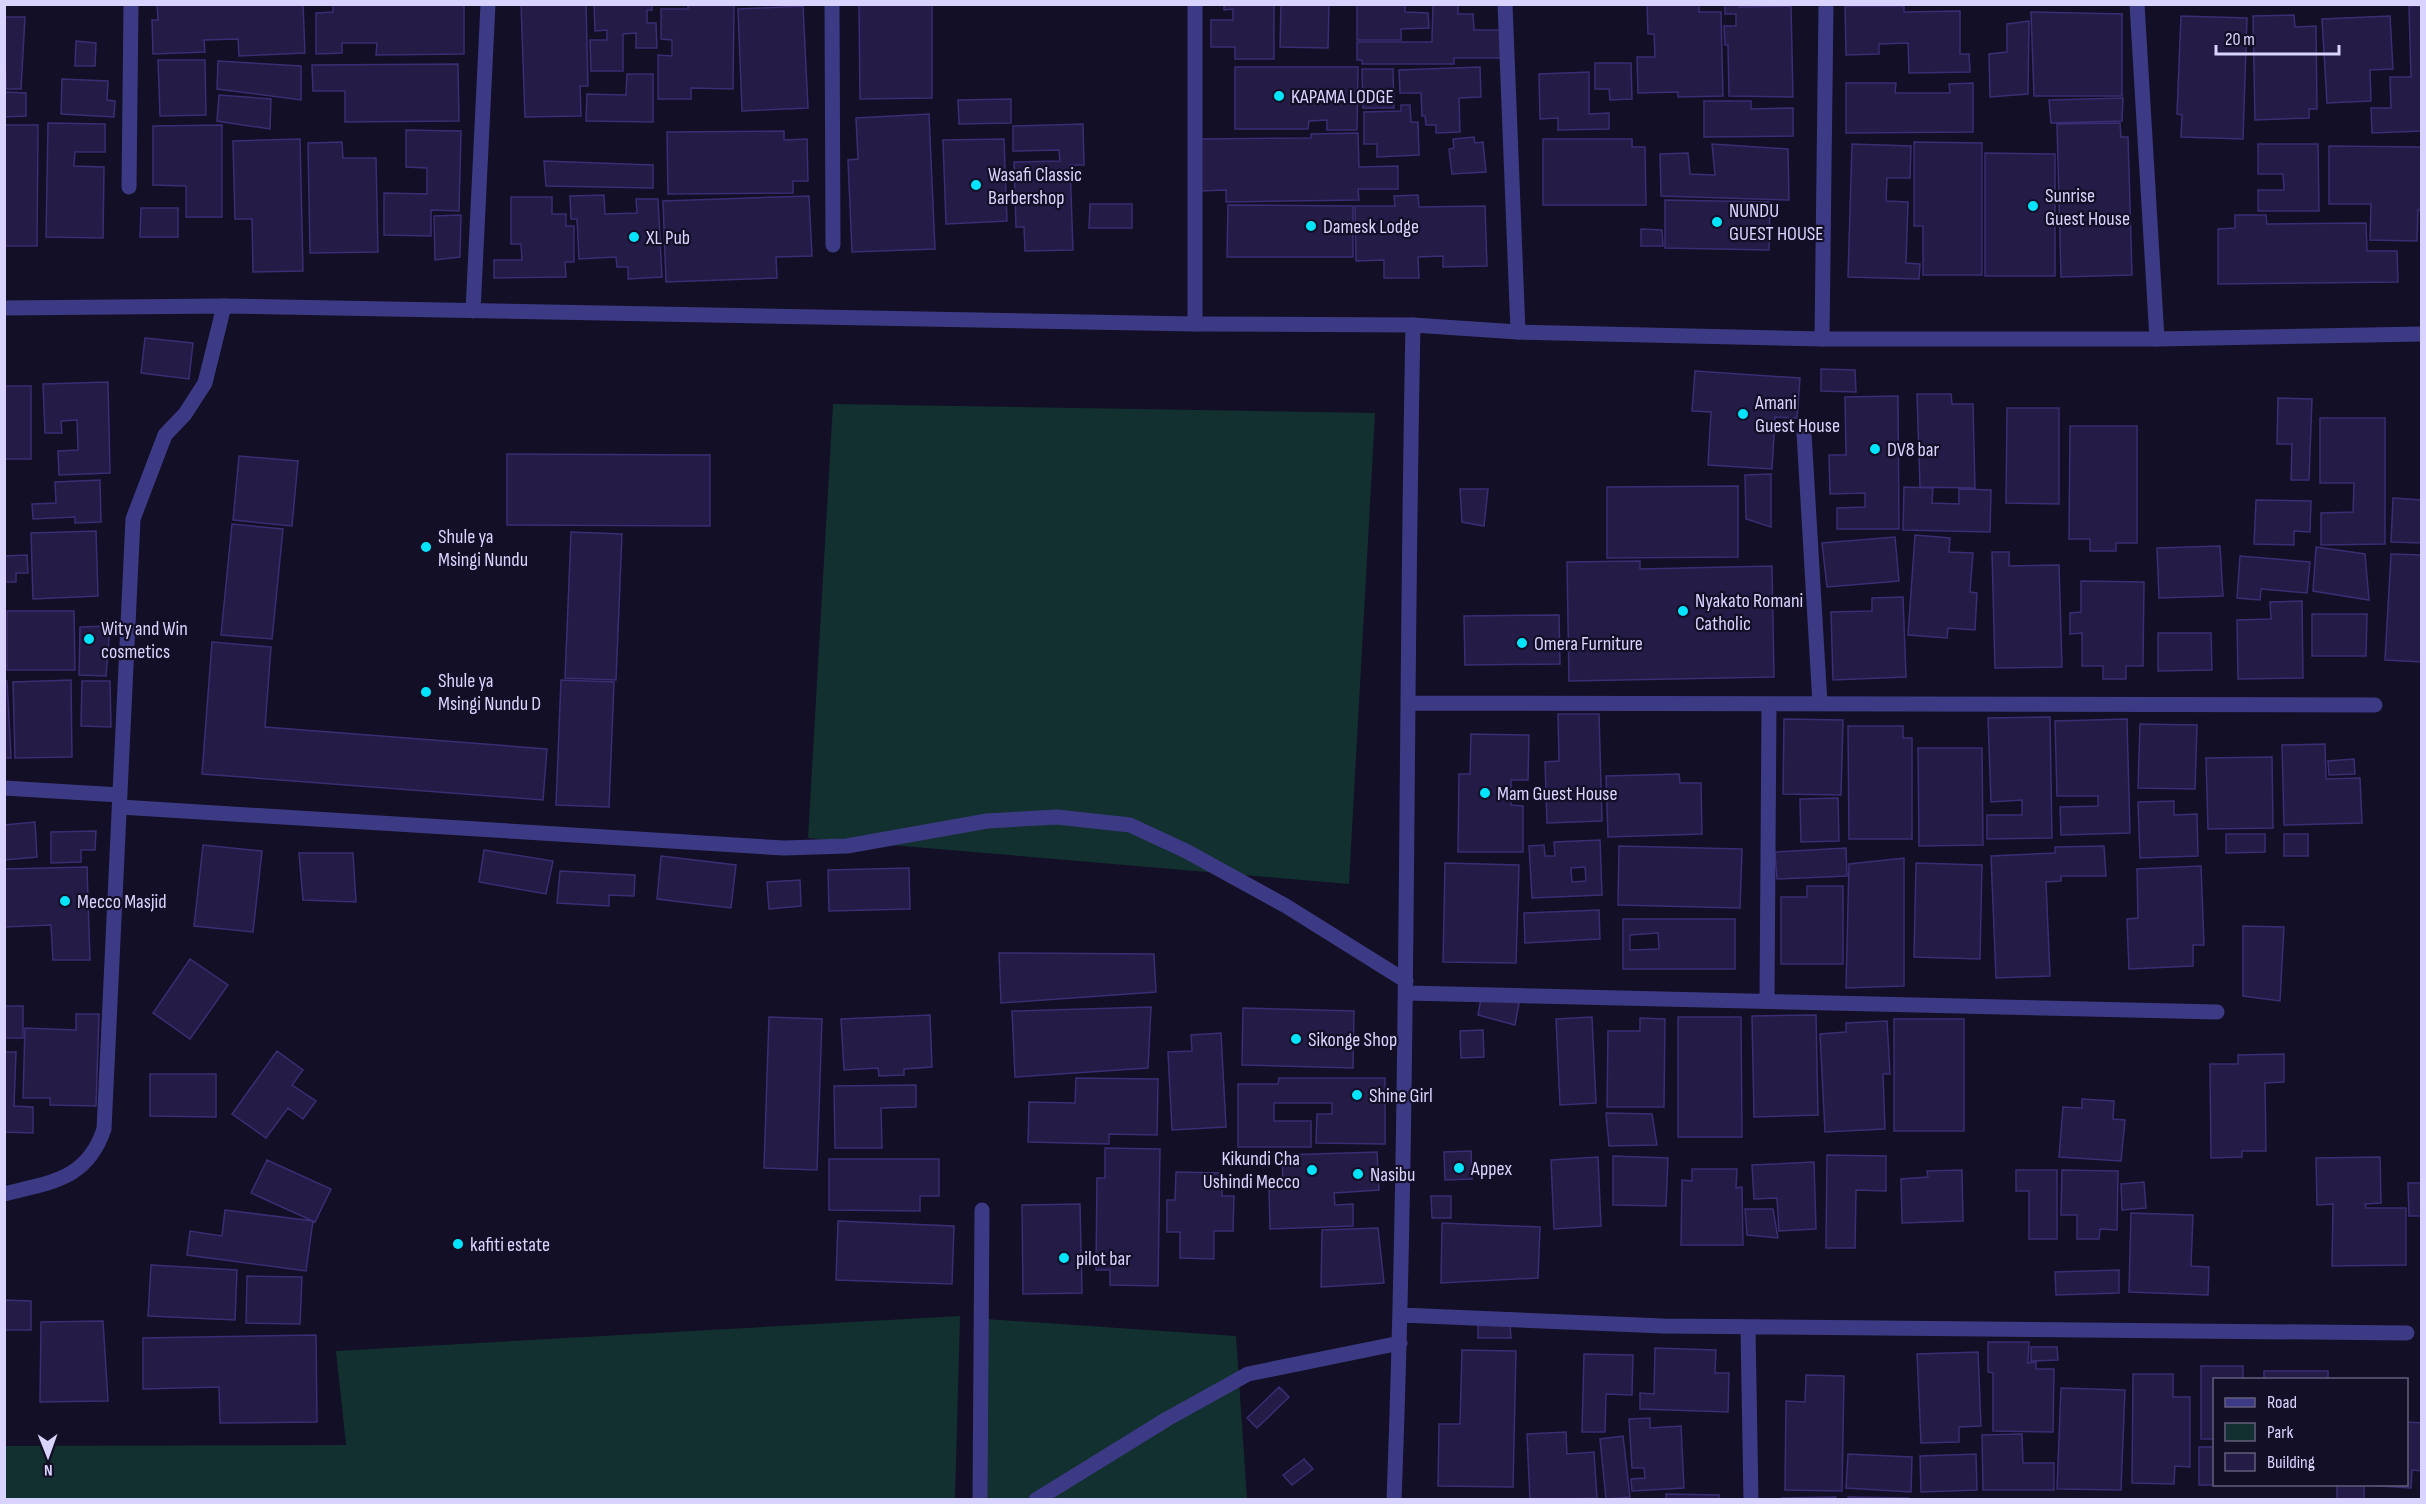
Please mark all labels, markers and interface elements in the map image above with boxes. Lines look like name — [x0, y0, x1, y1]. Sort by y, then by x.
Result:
scale bar — [2216, 18, 2339, 56]
text: 20 m — [2225, 29, 2255, 50]
place label: KAPAMA LODGE — [1291, 85, 1394, 109]
marker: KAPAMA LODGE — [1272, 89, 1286, 103]
place label: Wasafi Classic Barbershop — [988, 163, 1082, 210]
marker: Wasafi Classic Barbershop — [969, 178, 983, 192]
place label: Sunrise Guest House — [2045, 184, 2130, 231]
place label: NUNDU GUEST HOUSE — [1729, 199, 1824, 246]
marker: Sunrise Guest House — [2026, 199, 2040, 213]
place label: Damesk Lodge — [1323, 215, 1419, 239]
marker: NUNDU GUEST HOUSE — [1710, 215, 1724, 229]
marker: Damesk Lodge — [1304, 219, 1318, 233]
place label: XL Pub — [645, 226, 690, 250]
marker: XL Pub — [627, 230, 641, 244]
place label: Amani Guest House — [1754, 391, 1840, 438]
marker: Amani Guest House — [1736, 407, 1750, 421]
place label: DV8 bar — [1887, 438, 1940, 462]
marker: DV8 bar — [1868, 442, 1882, 456]
place label: Shule ya Msingi Nundu — [438, 525, 528, 572]
marker: Shule ya Msingi Nundu — [419, 540, 433, 554]
place label: Nyakato Romani Catholic — [1695, 589, 1803, 636]
marker: Nyakato Romani Catholic — [1676, 604, 1690, 618]
place label: Wity and Win cosmetics — [101, 617, 188, 664]
marker: Wity and Win cosmetics — [82, 632, 96, 646]
place label: Omera Furniture — [1534, 632, 1643, 656]
marker: Omera Furniture — [1515, 636, 1529, 650]
place label: Shule ya Msingi Nundu D — [438, 669, 541, 716]
marker: Shule ya Msingi Nundu D — [419, 685, 433, 699]
place label: Mam Guest House — [1497, 782, 1618, 806]
marker: Mam Guest House — [1478, 786, 1492, 800]
place label: Mecco Masjid — [77, 890, 167, 914]
marker: Mecco Masjid — [58, 894, 72, 908]
place label: Sikonge Shop — [1308, 1028, 1397, 1052]
marker: Sikonge Shop — [1289, 1032, 1303, 1046]
place label: Shine Girl — [1369, 1084, 1433, 1108]
marker: Shine Girl — [1350, 1088, 1364, 1102]
place label: Kikundi Cha Ushindi Mecco — [1203, 1147, 1300, 1194]
place label: Appex — [1470, 1157, 1512, 1181]
marker: Appex — [1452, 1161, 1466, 1175]
marker: Kikundi Cha Ushindi Mecco — [1305, 1163, 1319, 1177]
place label: Nasibu — [1370, 1163, 1415, 1187]
marker: Nasibu — [1351, 1167, 1365, 1181]
place label: kafiti estate — [470, 1233, 550, 1257]
marker: kafiti estate — [451, 1237, 465, 1251]
place label: pilot bar — [1076, 1247, 1131, 1271]
marker: pilot bar — [1057, 1251, 1071, 1265]
legend — [2213, 1378, 2408, 1486]
text: Road — [2267, 1392, 2297, 1413]
text: Park — [2267, 1422, 2293, 1443]
north arrow — [18, 1426, 78, 1486]
text: Building — [2267, 1452, 2315, 1473]
text: N — [44, 1460, 53, 1479]

